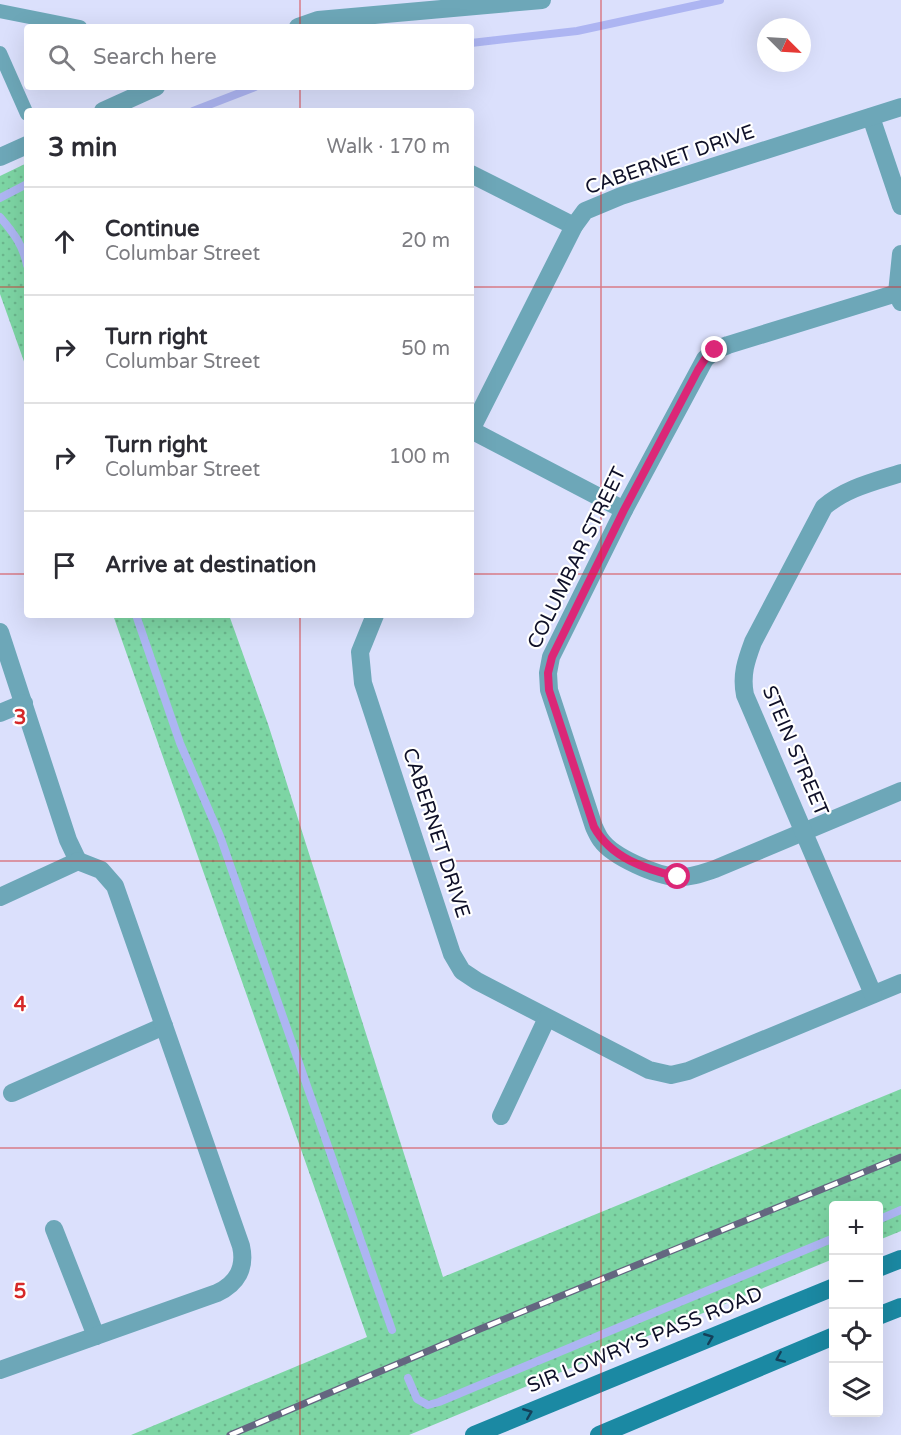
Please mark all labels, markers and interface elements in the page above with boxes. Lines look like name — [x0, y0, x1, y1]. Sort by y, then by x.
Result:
north arrow — [757, 18, 811, 72]
search box — [24, 24, 474, 90]
icon: search — [45, 41, 78, 74]
text: Search here — [93, 44, 217, 70]
street label: CABERNET DRIVE — [582, 120, 758, 200]
text: 3 min — [48, 132, 117, 163]
text: Walk · 170 m — [327, 135, 450, 159]
text: Continue — [105, 216, 200, 242]
icon: ahead — [48, 225, 81, 258]
text: 20 m — [401, 229, 450, 253]
text: Columbar Street — [105, 242, 260, 266]
text: Turn right — [105, 324, 207, 350]
icon: right — [48, 333, 81, 366]
route end — [701, 336, 727, 362]
text: 50 m — [401, 337, 450, 361]
text: Columbar Street — [105, 350, 260, 374]
text: Turn right — [105, 432, 207, 458]
icon: right — [48, 441, 81, 474]
text: 100 m — [389, 445, 450, 469]
text: Columbar Street — [105, 458, 260, 482]
street label: COLUMBAR STREET — [523, 463, 631, 653]
icon: arrive — [48, 549, 81, 582]
text: Arrive at destination — [105, 552, 316, 578]
street label: STEIN STREET — [757, 682, 833, 820]
text: 3 — [14, 706, 26, 730]
street label: CABERNET DRIVE — [397, 745, 475, 921]
route start — [664, 863, 690, 889]
text: 4 — [14, 993, 27, 1017]
map controls — [829, 1201, 883, 1417]
button: + — [829, 1201, 883, 1255]
button: − — [829, 1255, 883, 1309]
text: 5 — [14, 1280, 26, 1304]
street label: SIR LOWRY'S PASS ROAD — [524, 1282, 766, 1398]
button: locate — [829, 1309, 883, 1363]
one-way arrow — [702, 1333, 713, 1345]
one-way arrow — [775, 1351, 786, 1363]
button: layers — [829, 1363, 883, 1417]
one-way arrow — [522, 1408, 533, 1420]

